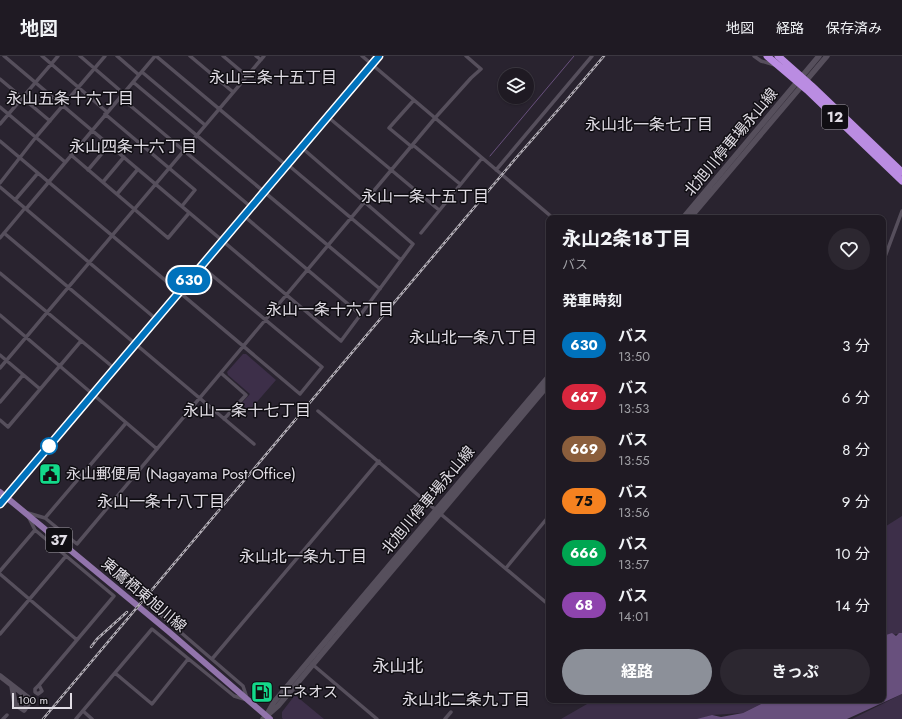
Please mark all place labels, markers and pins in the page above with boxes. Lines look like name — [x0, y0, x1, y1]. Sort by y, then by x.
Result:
unlabelled marker — [40, 437, 58, 455]
public building icon: 永山郵便局 (Nagayama Post Office) — [37, 461, 63, 487]
place label: 永山郵便局 (Nagayama Post Office) — [66, 463, 296, 485]
fuel station icon: エネオス — [249, 679, 275, 705]
place label: エネオス — [278, 681, 338, 703]

